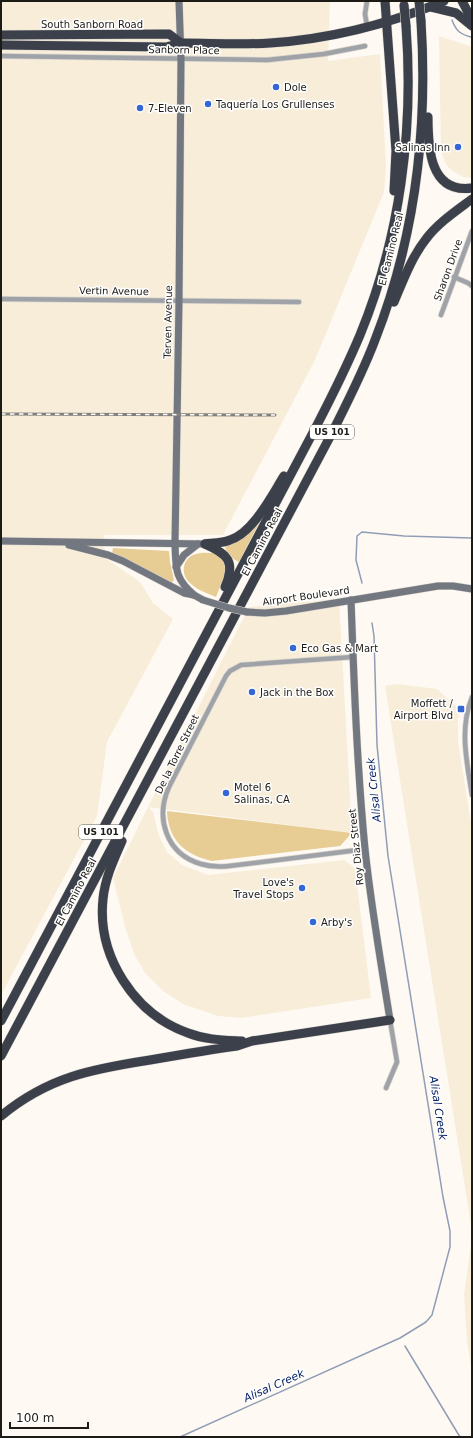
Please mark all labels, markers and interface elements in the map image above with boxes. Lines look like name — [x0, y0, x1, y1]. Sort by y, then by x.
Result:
street label: South Sanborn Road — [41, 19, 143, 30]
street label: Sanborn Place — [148, 44, 220, 56]
marker: Dole — [271, 82, 281, 92]
place label: Dole — [284, 82, 307, 93]
marker: Taquería Los Grullenses — [203, 99, 213, 109]
place label: Taquería Los Grullenses — [215, 99, 334, 110]
marker: 7-Eleven — [135, 103, 145, 113]
place label: 7-Eleven — [148, 103, 192, 114]
place label: Salinas Inn — [395, 142, 450, 153]
marker: Salinas Inn — [453, 142, 463, 152]
street label: El Camino Real — [377, 211, 405, 287]
street label: Sharon Drive — [432, 238, 464, 302]
street label: Vertin Avenue — [79, 285, 149, 297]
street label: Terven Avenue — [162, 285, 174, 360]
road number: US 101 — [310, 425, 354, 439]
street label: El Camino Real — [240, 506, 284, 578]
street label: Airport Boulevard — [262, 584, 350, 608]
marker: Eco Gas & Mart — [288, 643, 298, 653]
place label: Eco Gas & Mart — [301, 643, 378, 654]
marker: Jack in the Box — [247, 687, 257, 697]
place label: Jack in the Box — [259, 687, 334, 698]
place label: Moffett / Airport Blvd — [394, 698, 454, 721]
marker: Moffett / Airport Blvd — [456, 704, 466, 714]
street label: De la Torre Street — [153, 712, 201, 796]
water label: Alisal Creek — [364, 756, 384, 824]
place label: Motel 6 Salinas, CA — [234, 782, 290, 805]
marker: Motel 6 Salinas, CA — [221, 788, 231, 798]
street label: Roy Diaz Street — [346, 808, 366, 886]
road number: US 101 — [79, 825, 123, 839]
street label: El Camino Real — [54, 856, 98, 928]
place label: Love's Travel Stops — [232, 877, 294, 900]
marker: Love's Travel Stops — [297, 883, 307, 893]
marker: Arby's — [308, 917, 318, 927]
place label: Arby's — [321, 917, 352, 928]
water label: Alisal Creek — [426, 1074, 450, 1142]
water label: Alisal Creek — [241, 1367, 307, 1406]
scale bar — [10, 1404, 88, 1430]
text: 100 m — [16, 1411, 54, 1425]

